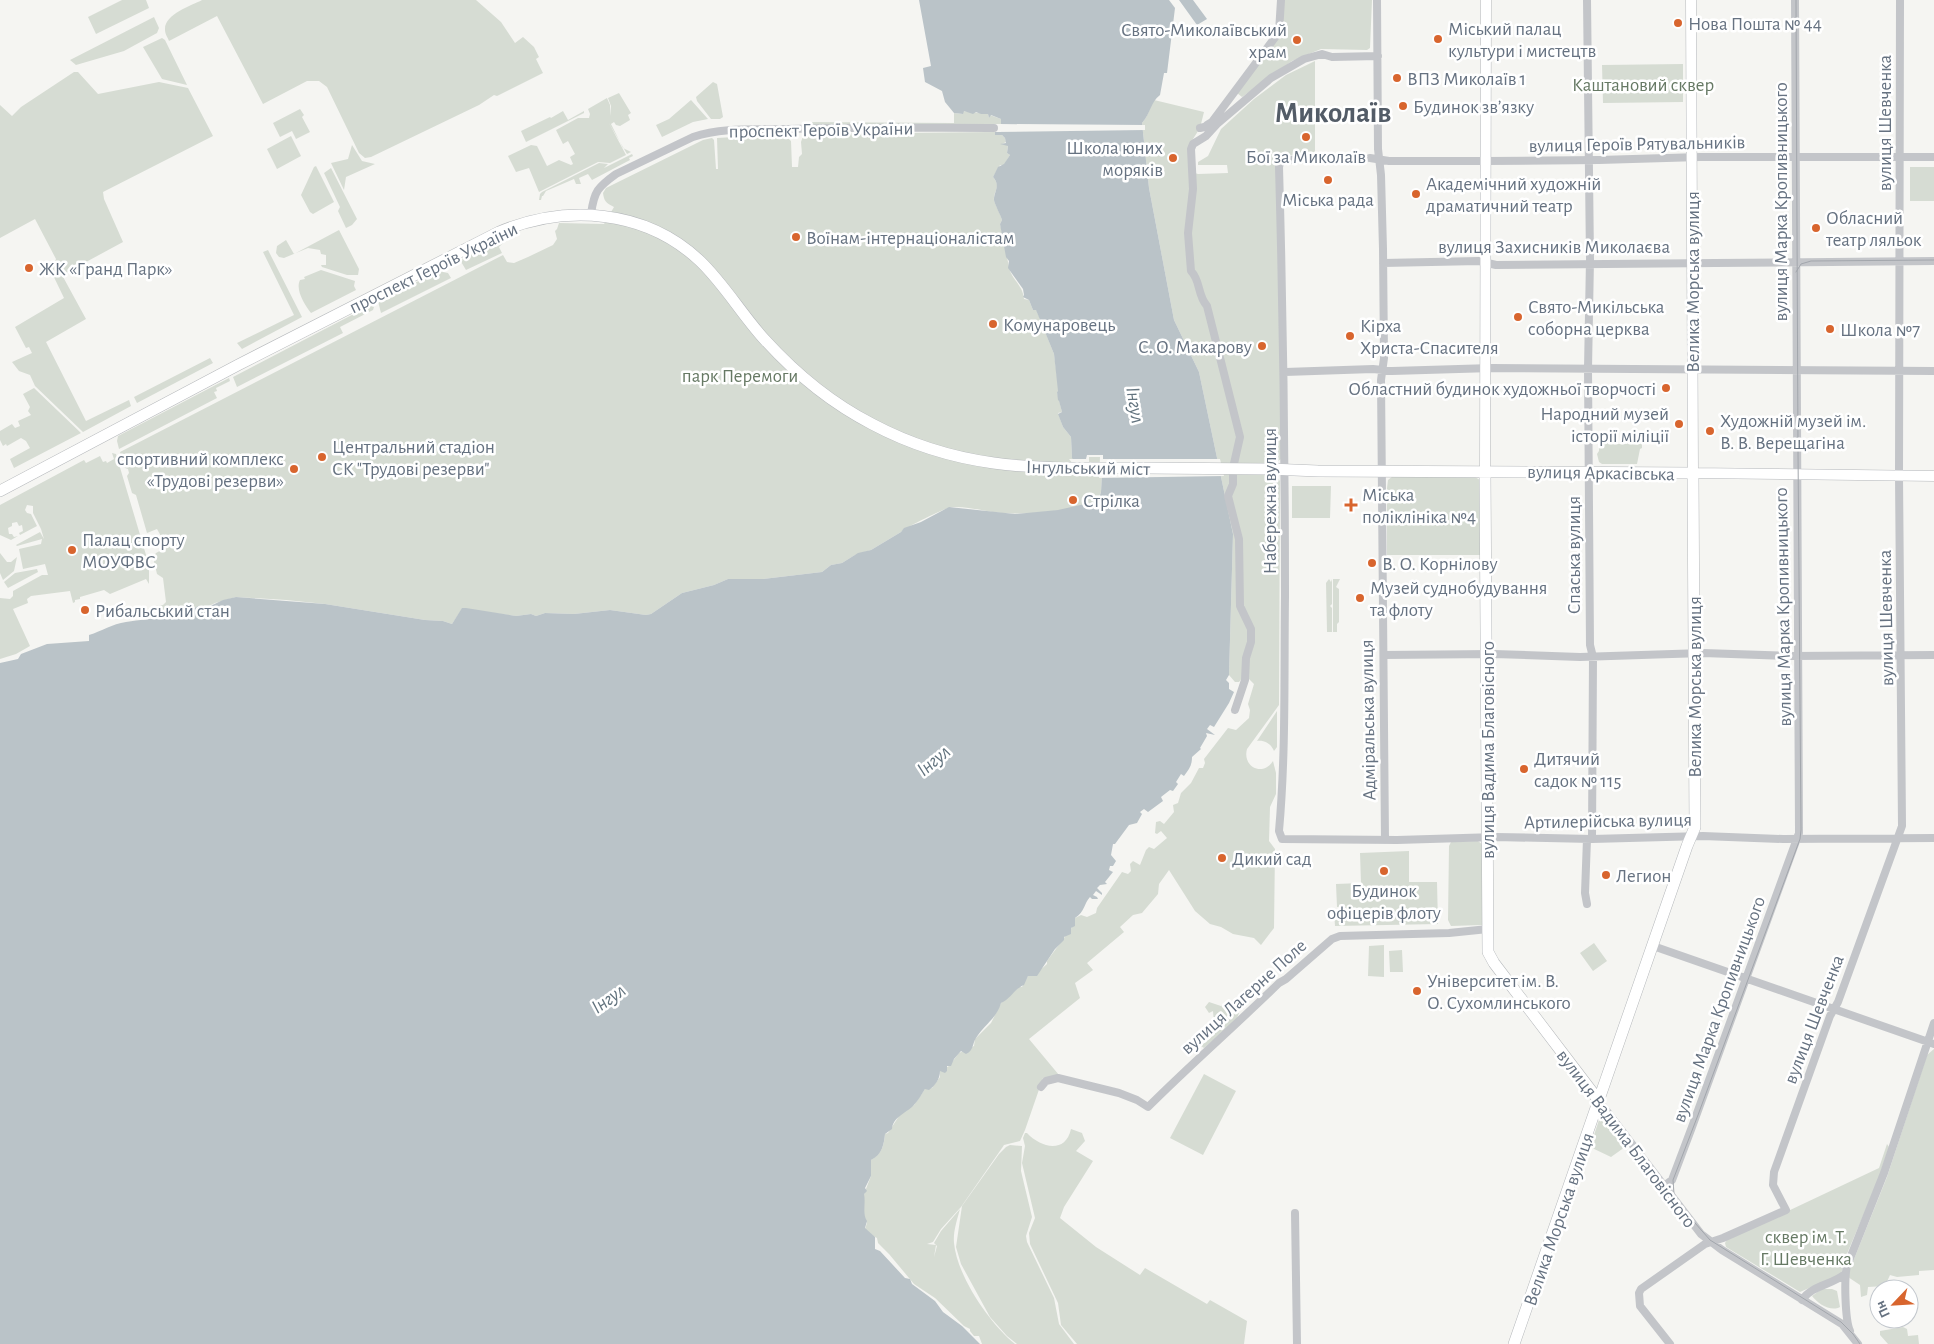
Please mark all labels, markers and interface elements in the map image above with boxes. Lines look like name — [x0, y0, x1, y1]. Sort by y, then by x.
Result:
place label: Нова Пошта № 44 — [1688, 15, 1822, 34]
marker: Нова Пошта № 44 — [1672, 17, 1684, 29]
place label: Міський палац культури і мистецтв — [1448, 20, 1596, 61]
place label: Свято-Миколаївський храм — [1121, 21, 1287, 62]
marker: Міський палац культури і мистецтв — [1432, 33, 1444, 45]
marker: Свято-Миколаївський храм — [1291, 34, 1303, 46]
street label: вулиця Шевченка — [1876, 54, 1895, 191]
place label: ВПЗ Миколаїв 1 — [1407, 70, 1526, 89]
marker: ВПЗ Миколаїв 1 — [1391, 72, 1403, 84]
park label: Каштановий сквер — [1572, 76, 1714, 95]
street label: вулиця Марка Кропивницького — [1772, 82, 1791, 322]
place label: Будинок зв’язку — [1413, 98, 1534, 117]
district label: Миколаїв — [1275, 99, 1391, 128]
marker: Будинок зв’язку — [1397, 100, 1409, 112]
street label: проспект Героїв України — [728, 119, 914, 142]
marker: Бої за Миколаїв — [1300, 131, 1312, 143]
street label: вулиця Героїв Рятувальників — [1529, 133, 1746, 156]
place label: Школа юних моряків — [1066, 139, 1163, 180]
place label: Бої за Миколаїв — [1246, 148, 1366, 167]
marker: Школа юних моряків — [1167, 152, 1179, 164]
marker: Міська рада — [1322, 174, 1334, 186]
place label: Академічний художній драматичний театр — [1426, 175, 1601, 216]
marker: Академічний художній драматичний театр — [1410, 188, 1422, 200]
place label: Міська рада — [1282, 191, 1374, 210]
street label: Велика Морська вулиця — [1684, 191, 1703, 373]
place label: Обласний театр ляльок — [1825, 209, 1922, 250]
street label: проспект Героїв України — [346, 219, 521, 317]
marker: Обласний театр ляльок — [1810, 222, 1822, 234]
place label: Воїнам-інтернаціоналістам — [806, 229, 1014, 248]
marker: Воїнам-інтернаціоналістам — [790, 231, 802, 243]
street label: вулиця Захисників Миколаєва — [1438, 238, 1670, 257]
place label: ЖК «Гранд Парк» — [39, 260, 173, 279]
marker: ЖК «Гранд Парк» — [23, 262, 35, 274]
place label: Свято-Микільська соборна церква — [1528, 298, 1665, 339]
marker: Свято-Микільська соборна церква — [1512, 311, 1524, 323]
place label: Комунаровець — [1003, 316, 1115, 335]
place label: Кірха Христа-Спасителя — [1360, 317, 1499, 358]
marker: Комунаровець — [987, 318, 999, 330]
place label: Школа №7 — [1840, 321, 1920, 340]
marker: Школа №7 — [1824, 323, 1836, 335]
marker: Кірха Христа-Спасителя — [1344, 330, 1356, 342]
place label: С. О. Макарову — [1138, 338, 1252, 357]
marker: С. О. Макарову — [1256, 340, 1268, 352]
park label: парк Перемоги — [682, 367, 798, 386]
place label: Областний будинок художньої творчості — [1348, 380, 1656, 399]
marker: Областний будинок художньої творчості — [1660, 382, 1672, 394]
water label: Інгул — [1122, 386, 1148, 425]
place label: Народний музей історії міліції — [1540, 405, 1669, 446]
place label: Художній музей ім. В. В. Верещагіна — [1720, 412, 1866, 453]
marker: Народний музей історії міліції — [1673, 418, 1685, 430]
marker: Художній музей ім. В. В. Верещагіна — [1704, 425, 1716, 437]
street label: Набережна вулиця — [1261, 428, 1280, 574]
place label: Центральний стадіон СК "Трудові резерви" — [332, 438, 495, 479]
place label: спортивний комплекс «Трудові резерви» — [117, 450, 284, 491]
marker: Центральний стадіон СК "Трудові резерви" — [316, 451, 328, 463]
street label: Інгульський міст — [1026, 458, 1150, 479]
marker: спортивний комплекс «Трудові резерви» — [288, 463, 300, 475]
street label: вулиця Аркасівська — [1527, 463, 1675, 484]
place label: Міська поліклініка №4 — [1362, 486, 1476, 527]
street label: вулиця Марка Кропивницького — [1772, 487, 1795, 727]
place label: Стрілка — [1083, 492, 1140, 511]
marker: Стрілка — [1067, 494, 1079, 506]
street label: Спаська вулиця — [1565, 496, 1584, 614]
marker: Міська поліклініка №4 — [1344, 498, 1358, 512]
place label: Палац спорту МОУФВС — [82, 531, 185, 572]
marker: Палац спорту МОУФВС — [66, 544, 78, 556]
street label: вулиця Шевченка — [1876, 549, 1897, 686]
place label: В. О. Корнілову — [1382, 555, 1498, 574]
marker: В. О. Корнілову — [1366, 557, 1378, 569]
place label: Музей суднобудування та флоту — [1369, 579, 1547, 620]
marker: Музей суднобудування та флоту — [1354, 592, 1366, 604]
street label: Велика Морська вулиця — [1686, 596, 1705, 778]
place label: Рибальський стан — [95, 602, 230, 621]
marker: Рибальський стан — [79, 604, 91, 616]
street label: Адміральська вулиця — [1358, 639, 1379, 801]
street label: вулиця Вадима Благовісного — [1479, 641, 1498, 859]
water label: Інгул — [913, 741, 954, 780]
place label: Дитячий садок № 115 — [1534, 750, 1621, 791]
marker: Дитячий садок № 115 — [1518, 763, 1530, 775]
street label: Артилерійська вулиця — [1524, 811, 1692, 832]
place label: Дикий сад — [1232, 850, 1312, 869]
marker: Дикий сад — [1216, 852, 1228, 864]
marker: Будинок офіцерів флоту — [1378, 865, 1390, 877]
place label: Легион — [1616, 867, 1671, 886]
marker: Легион — [1600, 869, 1612, 881]
place label: Будинок офіцерів флоту — [1327, 882, 1441, 923]
street label: вулиця Марка Кропивницького — [1670, 894, 1769, 1125]
street label: вулиця Лагерне Поле — [1178, 936, 1310, 1058]
street label: вулиця Шевченка — [1781, 952, 1848, 1087]
place label: Університет ім. В. О. Сухомлинського — [1427, 972, 1571, 1013]
water label: Інгул — [588, 980, 629, 1017]
marker: Університет ім. В. О. Сухомлинського — [1411, 985, 1423, 997]
street label: вулиця Вадима Благовісного — [1553, 1046, 1699, 1232]
street label: Велика Морська вулиця — [1521, 1131, 1598, 1308]
park label: сквер ім. Т. Г. Шевченка — [1760, 1228, 1852, 1269]
north arrow — [1869, 1279, 1919, 1329]
text: Пн — [1873, 1298, 1893, 1320]

